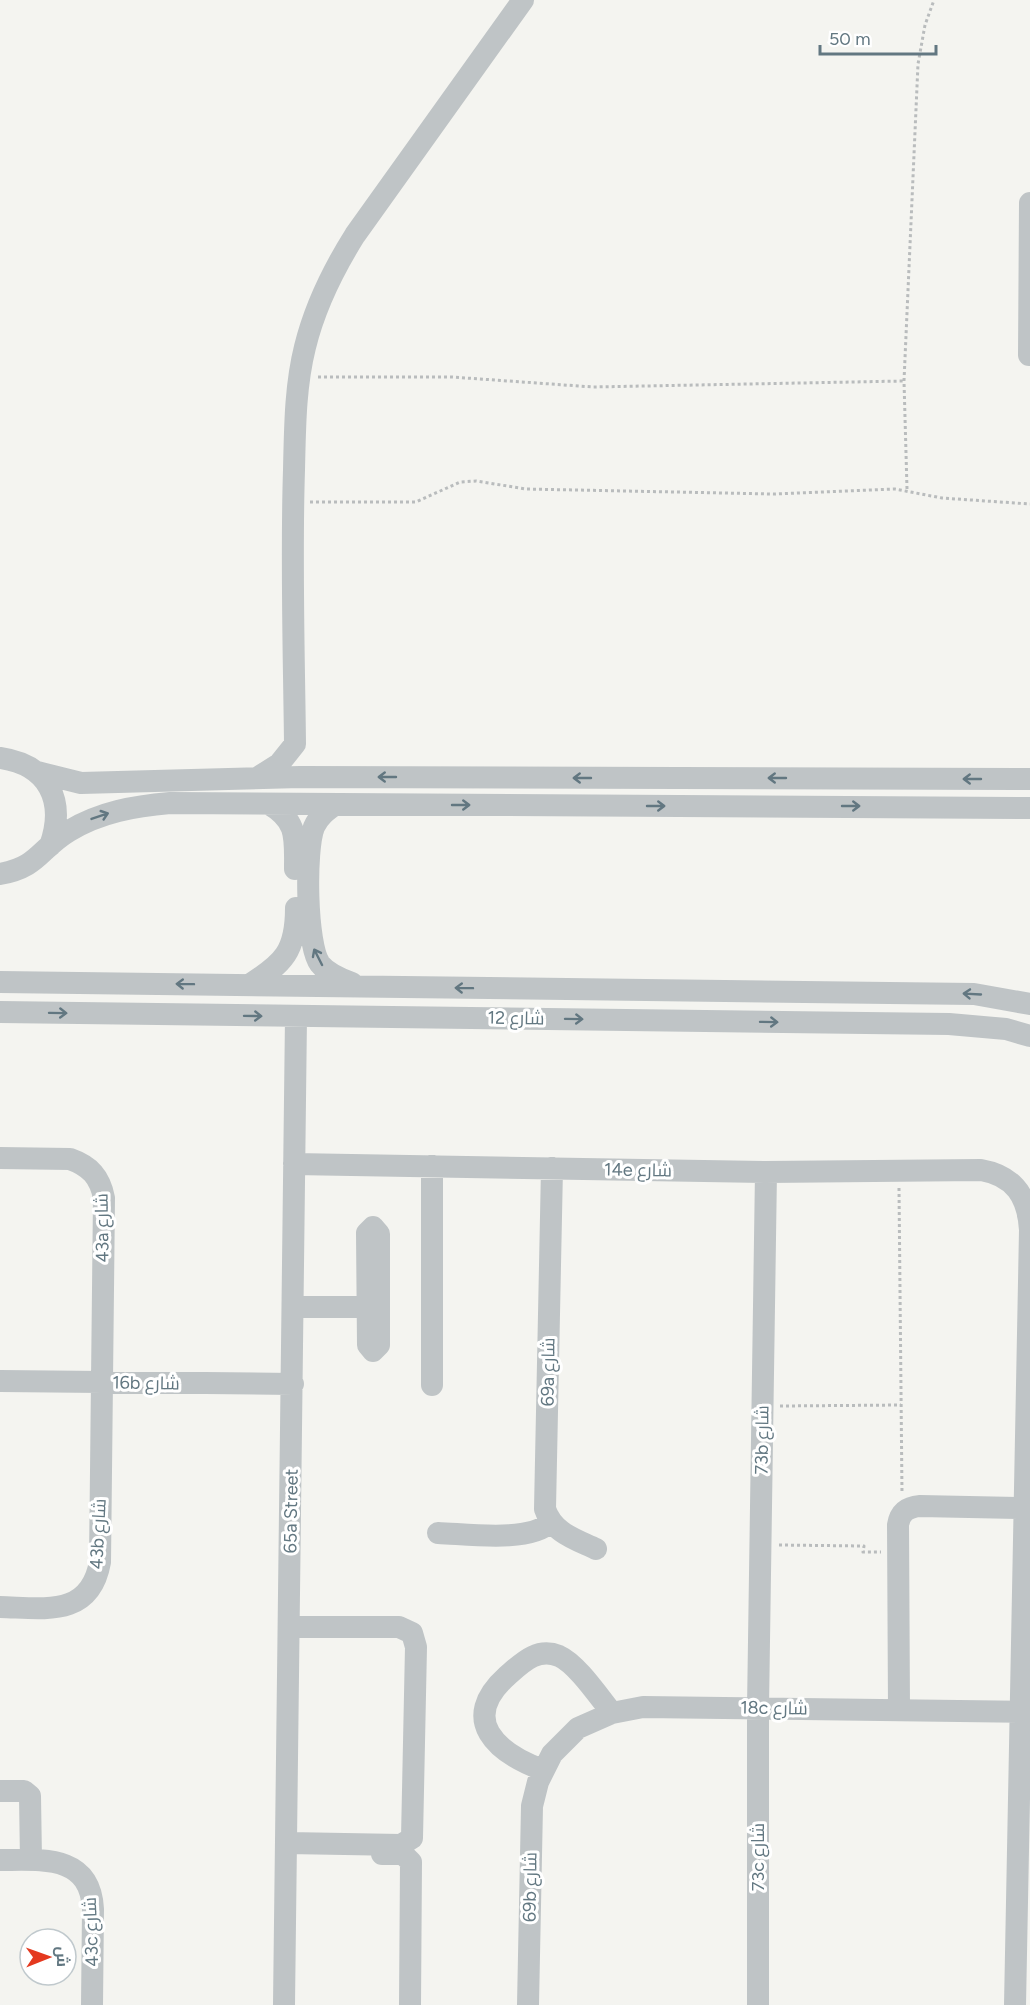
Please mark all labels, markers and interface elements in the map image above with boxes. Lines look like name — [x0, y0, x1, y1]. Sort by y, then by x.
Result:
scale bar — [820, 18, 936, 56]
text: 50 m — [829, 28, 871, 50]
one-way arrow — [377, 771, 397, 783]
one-way arrow — [572, 772, 592, 784]
one-way arrow — [767, 772, 787, 784]
one-way arrow — [962, 773, 982, 785]
one-way arrow — [451, 799, 471, 811]
one-way arrow — [646, 800, 666, 812]
one-way arrow — [841, 800, 861, 812]
one-way arrow — [90, 810, 109, 821]
one-way arrow — [311, 948, 323, 966]
one-way arrow — [175, 978, 195, 990]
one-way arrow — [454, 982, 474, 994]
one-way arrow — [963, 989, 983, 1000]
one-way arrow — [48, 1007, 68, 1018]
street label: شارع 12 — [487, 1007, 545, 1030]
one-way arrow — [243, 1010, 263, 1022]
one-way arrow — [564, 1013, 584, 1025]
one-way arrow — [759, 1016, 779, 1028]
street label: 14e شارع — [604, 1158, 672, 1183]
street label: 43a شارع — [90, 1193, 115, 1263]
street label: 69a شارع — [536, 1337, 561, 1407]
street label: 16b شارع — [112, 1371, 180, 1396]
street label: 73b شارع — [750, 1405, 775, 1475]
street label: 65a Street — [279, 1468, 303, 1553]
street label: 43b شارع — [85, 1498, 112, 1570]
street label: 18c شارع — [740, 1696, 808, 1721]
street label: 73c شارع — [747, 1823, 770, 1891]
street label: 69b شارع — [518, 1852, 543, 1922]
street label: 43c شارع — [79, 1897, 104, 1967]
north arrow — [18, 1927, 78, 1987]
text: ش — [53, 1946, 72, 1967]

